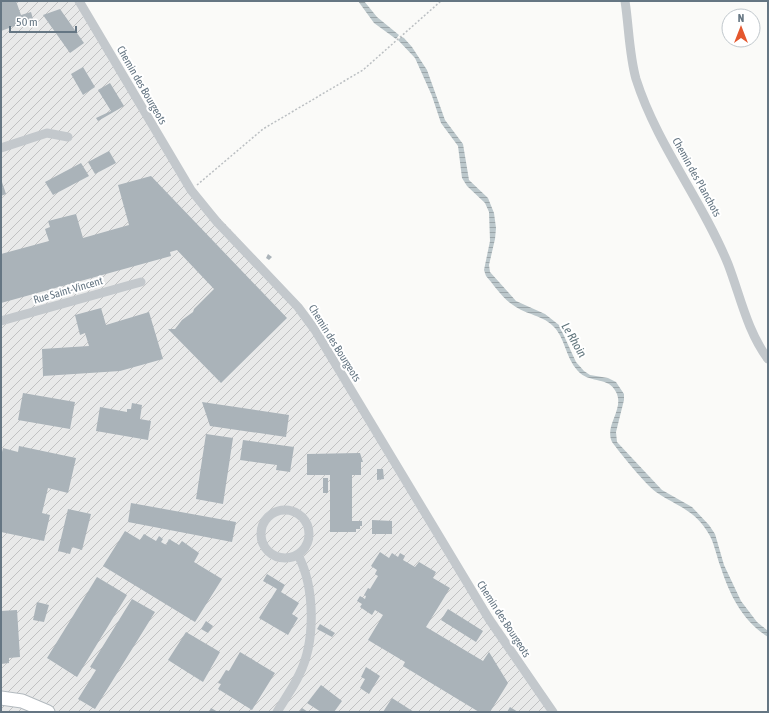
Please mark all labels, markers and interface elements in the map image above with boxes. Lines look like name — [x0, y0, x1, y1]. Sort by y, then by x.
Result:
scale bar — [10, 8, 76, 34]
north arrow — [721, 8, 761, 48]
text: N — [738, 12, 744, 24]
text: 50 m — [16, 15, 38, 29]
street label: Chemin des Bourgeots — [115, 44, 169, 126]
street label: Chemin des Planchots — [670, 135, 724, 219]
street label: Rue Saint-Vincent — [32, 274, 104, 306]
street label: Chemin des Bourgeots — [306, 302, 364, 384]
water label: Le Rhoin — [558, 320, 590, 360]
street label: Chemin des Bourgeots — [475, 579, 533, 659]

